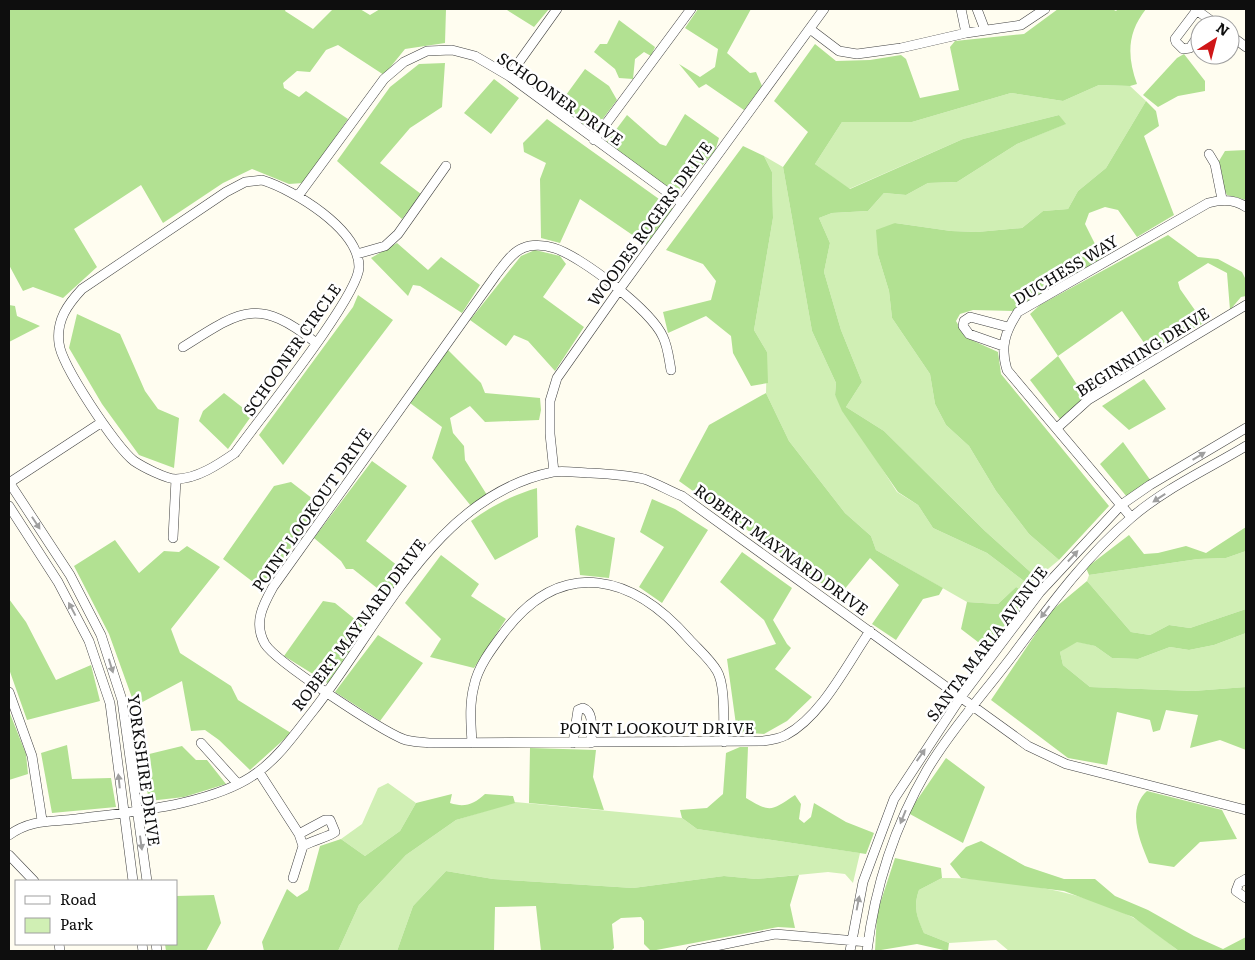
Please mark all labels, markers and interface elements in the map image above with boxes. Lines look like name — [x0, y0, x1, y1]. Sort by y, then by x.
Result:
north arrow — [1190, 15, 1240, 65]
text: N — [1213, 17, 1234, 40]
street label: SCHOONER DRIVE — [493, 45, 629, 151]
street label: WOODES ROGERS DRIVE — [581, 136, 717, 310]
street label: DUCHESS WAY — [1008, 228, 1123, 310]
street label: SCHOONER CIRCLE — [236, 278, 346, 420]
street label: BEGINNING DRIVE — [1071, 300, 1213, 402]
street label: POINT LOOKOUT DRIVE — [245, 422, 377, 596]
one-way arrow — [1192, 451, 1205, 460]
street label: ROBERT MAYNARD DRIVE — [690, 477, 874, 621]
one-way arrow — [1153, 493, 1166, 503]
one-way arrow — [31, 516, 40, 530]
street label: ROBERT MAYNARD DRIVE — [285, 533, 431, 715]
one-way arrow — [1067, 551, 1079, 563]
street label: SANTA MARIA AVENUE — [920, 560, 1052, 726]
one-way arrow — [68, 602, 76, 616]
one-way arrow — [1040, 605, 1050, 619]
one-way arrow — [108, 658, 115, 673]
street label: YORKSHIRE DRIVE — [122, 692, 168, 848]
street label: POINT LOOKOUT DRIVE — [560, 715, 754, 739]
one-way arrow — [916, 748, 926, 762]
one-way arrow — [115, 773, 123, 789]
one-way arrow — [899, 810, 907, 825]
one-way arrow — [137, 835, 145, 851]
legend — [15, 880, 178, 945]
text: Road — [60, 887, 96, 910]
one-way arrow — [855, 895, 863, 911]
text: Park — [60, 912, 94, 935]

